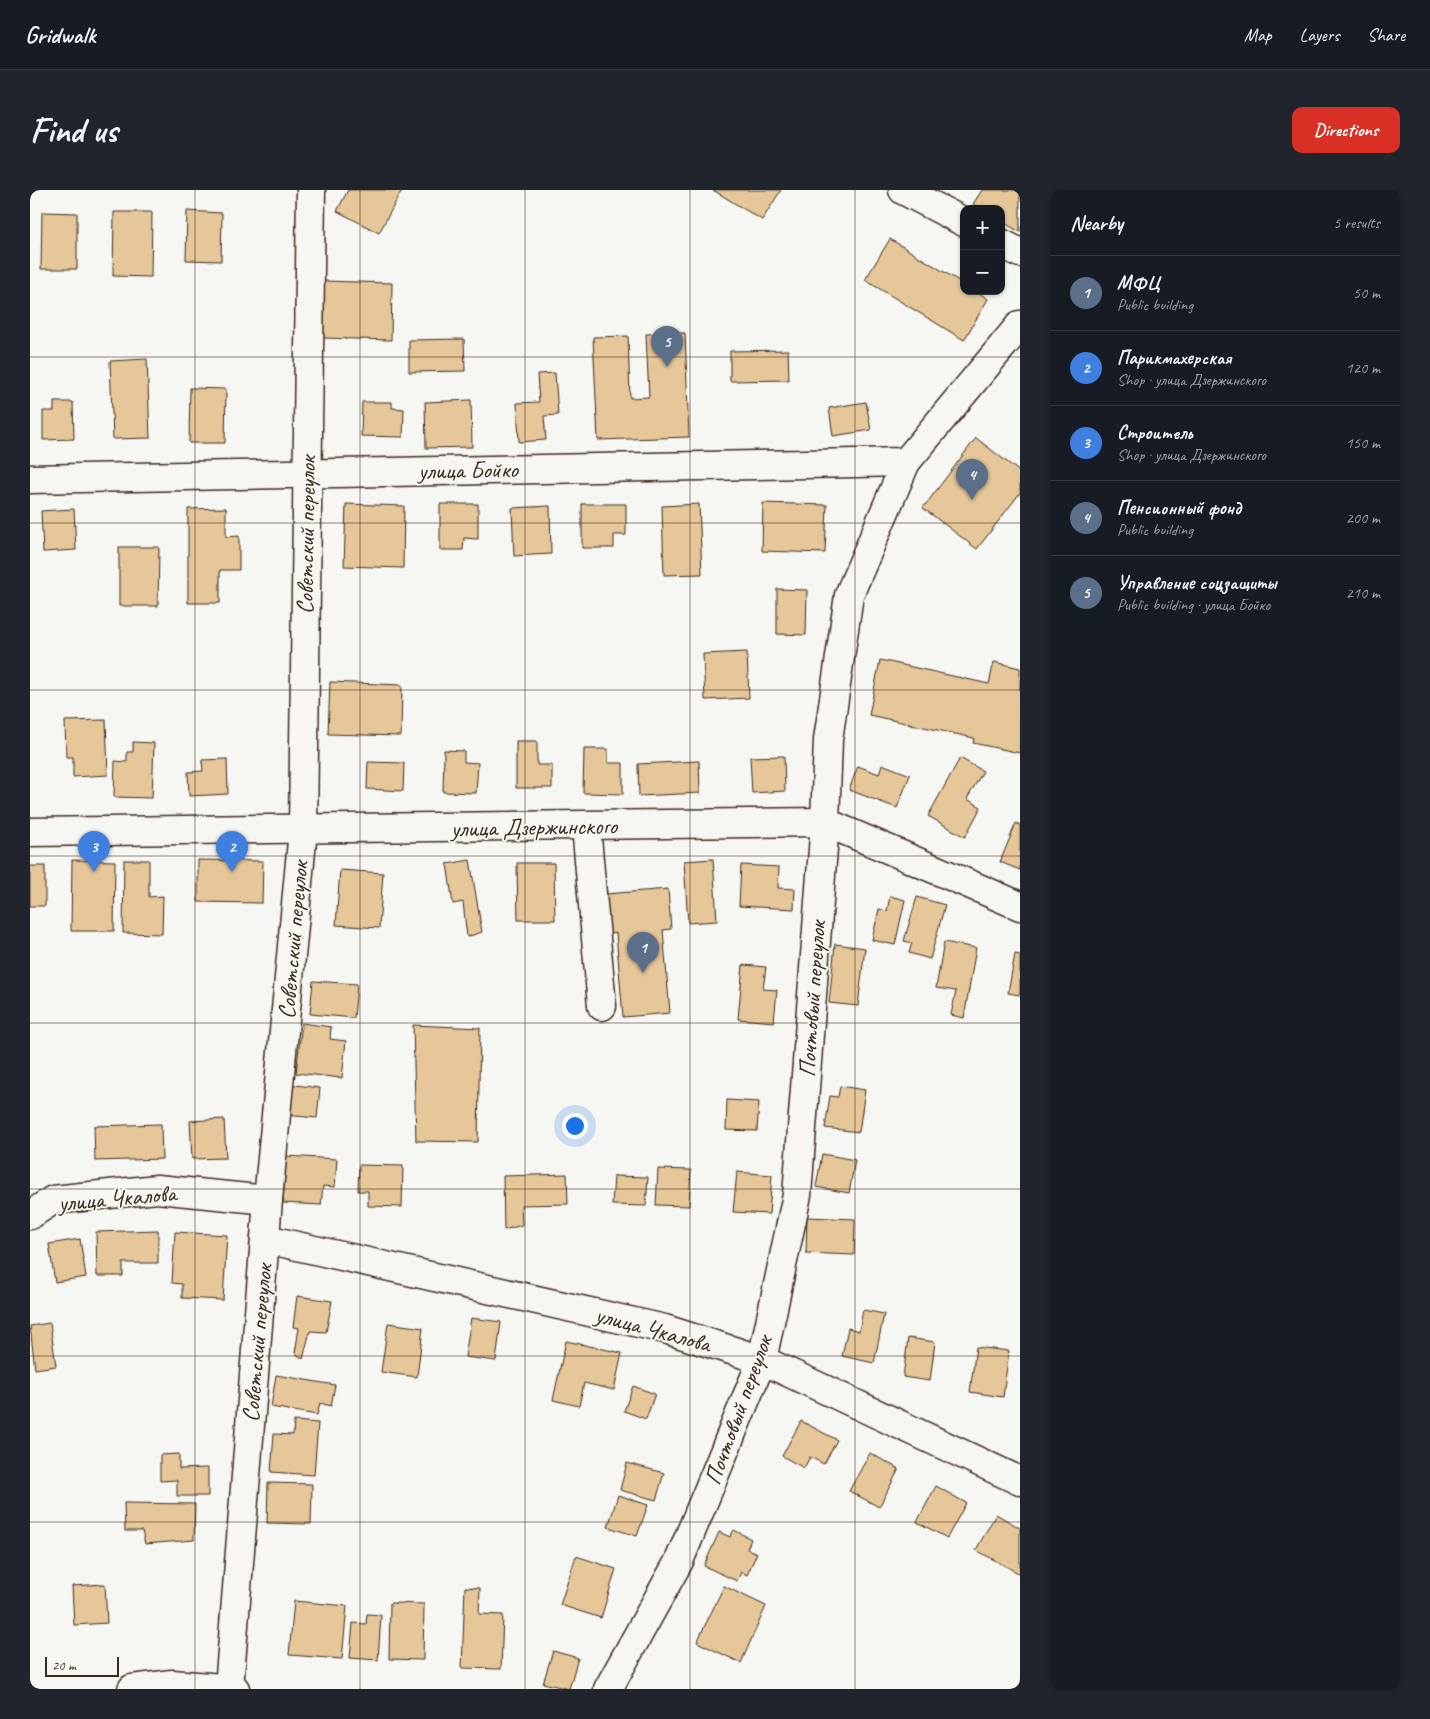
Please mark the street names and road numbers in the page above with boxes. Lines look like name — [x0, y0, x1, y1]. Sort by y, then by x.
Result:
street label: Советский переулок — [290, 454, 322, 614]
street label: улица Бойко — [416, 454, 520, 486]
street label: улица Дзержинского — [449, 811, 619, 843]
street label: Советский переулок — [271, 858, 315, 1020]
street label: Почтовый переулок — [792, 918, 833, 1078]
street label: улица Чкалова — [55, 1178, 179, 1218]
street label: Советский переулок — [235, 1261, 279, 1423]
street label: улица Чкалова — [590, 1299, 716, 1359]
street label: Почтовый переулок — [697, 1329, 780, 1489]

